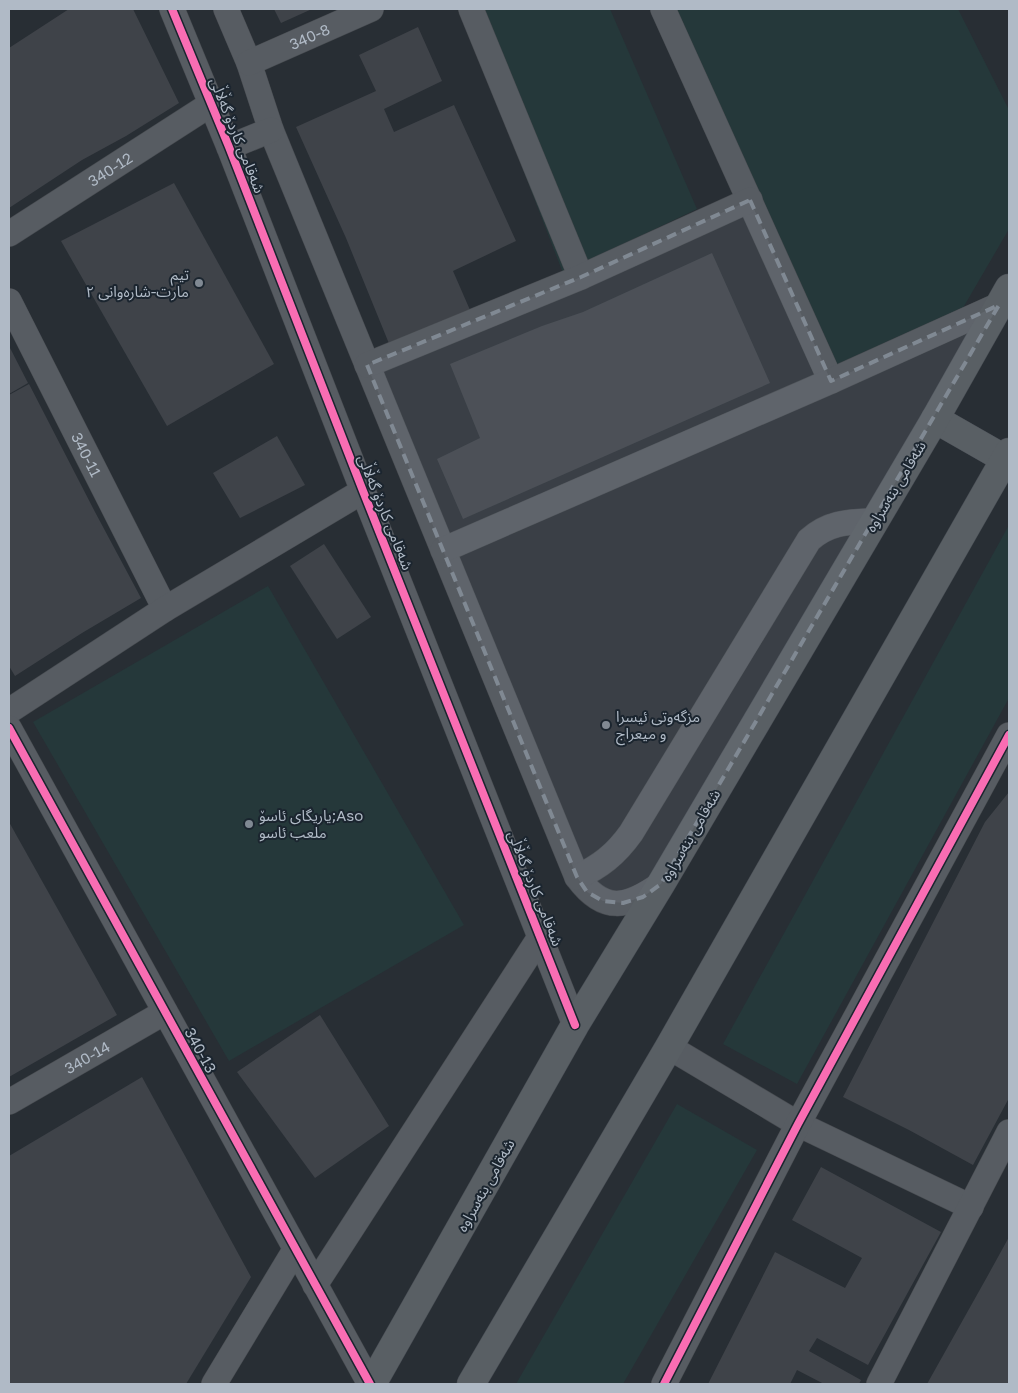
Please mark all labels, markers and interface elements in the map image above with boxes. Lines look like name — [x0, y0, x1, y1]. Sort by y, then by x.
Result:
street label: 340-8 — [286, 20, 332, 53]
street label: شەقامی کاردۆ گەڵاڵی — [206, 74, 271, 196]
street label: 340-12 — [84, 148, 135, 190]
place label: تیم مارت-شارەوانی ٢ — [86, 265, 189, 301]
marker: تیم مارت-شارەوانی ٢ — [193, 277, 205, 289]
street label: 340-11 — [68, 429, 105, 480]
street label: شەقامی بنەسراوە — [861, 437, 930, 535]
street label: شەقامی کاردۆ گەڵاڵی — [354, 451, 419, 573]
place label: مزگەوتی ئیسرا و میعراج — [616, 707, 700, 746]
marker: مزگەوتی ئیسرا و میعراج — [600, 719, 612, 731]
street label: شەقامی بنەسراوە — [656, 786, 725, 885]
place label: یاریگای ئاسۆ;Aso ملعب ئاسو — [259, 806, 363, 842]
marker: یاریگای ئاسۆ;Aso ملعب ئاسو — [243, 818, 255, 830]
street label: شەقامی کاردۆ گەڵاڵی — [504, 827, 569, 949]
street label: 340-13 — [181, 1024, 221, 1076]
street label: 340-14 — [61, 1037, 113, 1077]
street label: شەقامی بنەسراوە — [452, 1135, 519, 1235]

